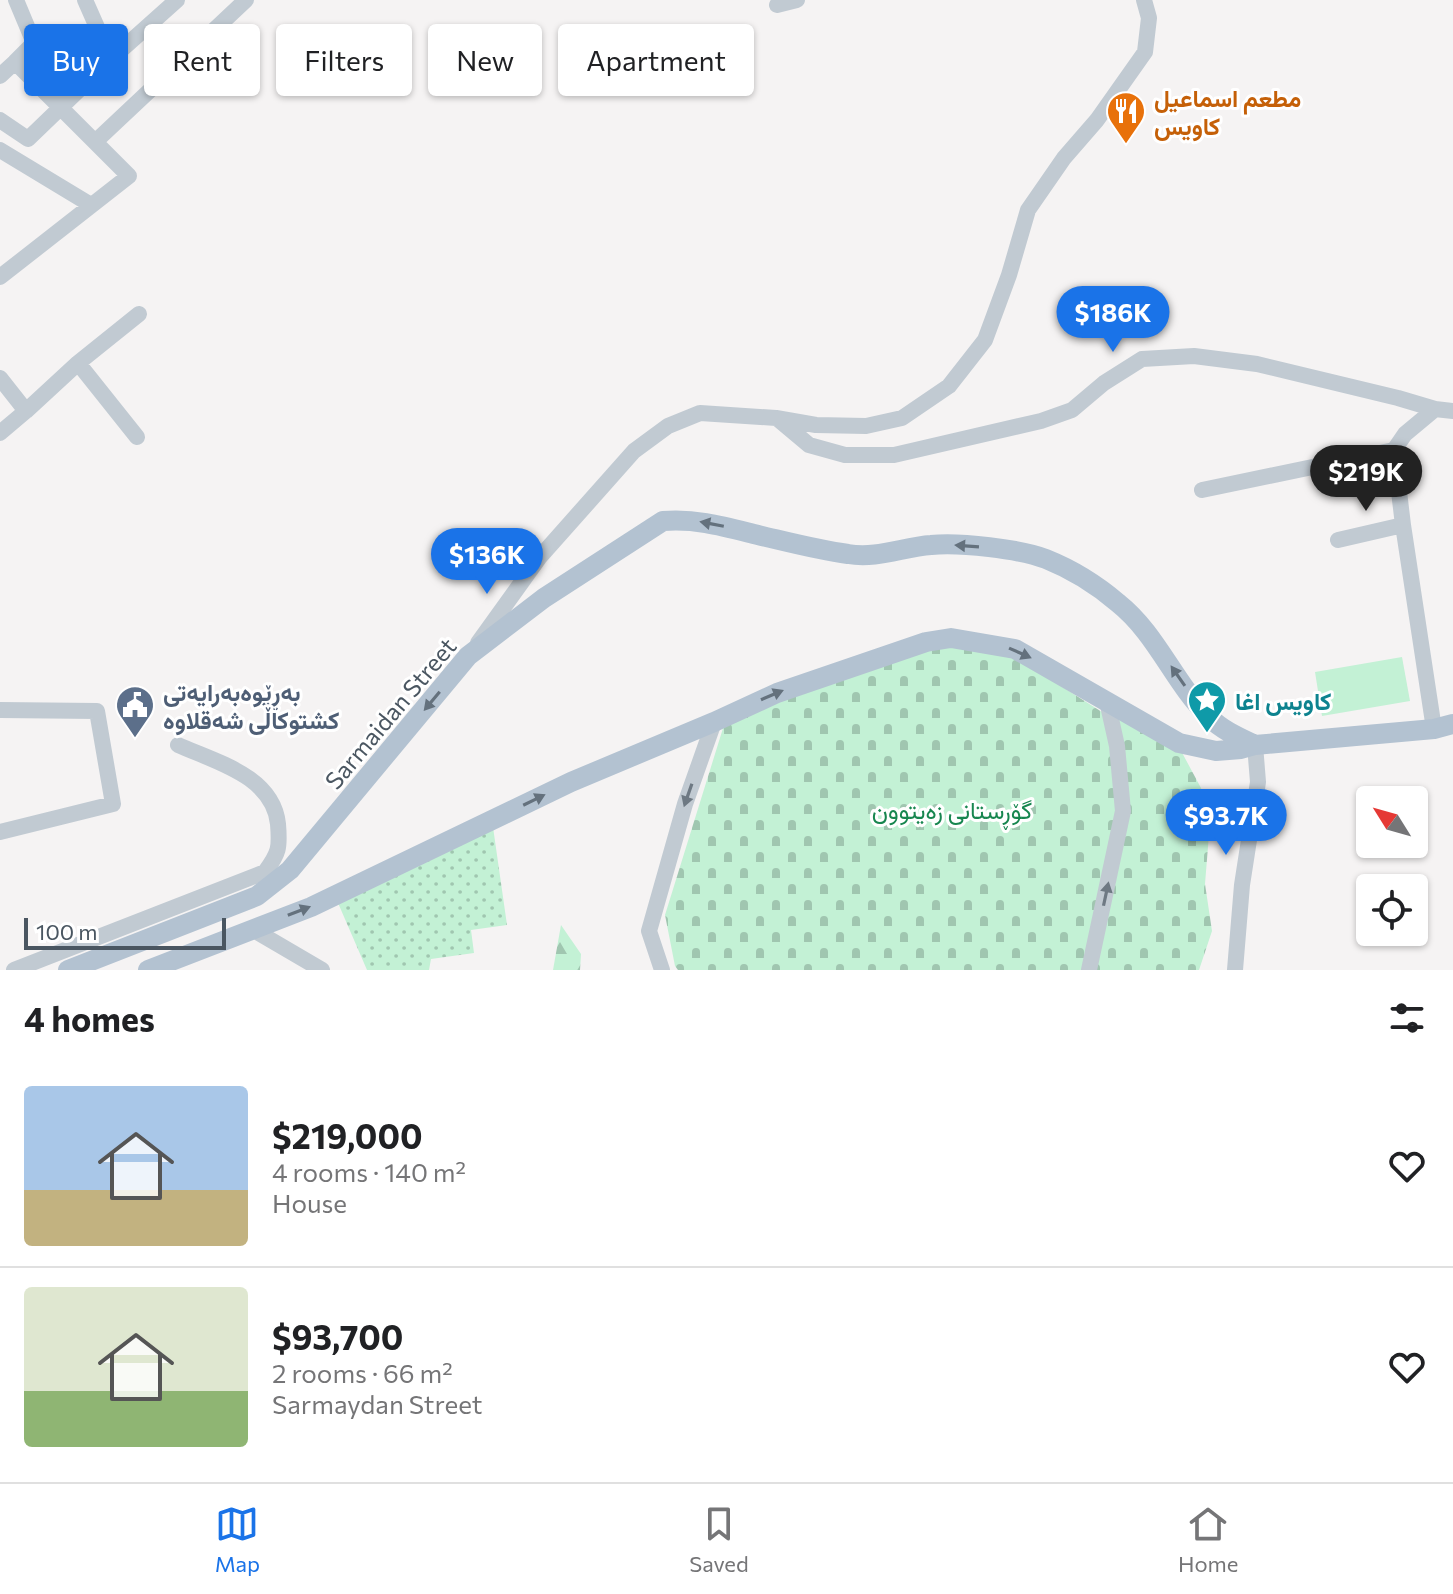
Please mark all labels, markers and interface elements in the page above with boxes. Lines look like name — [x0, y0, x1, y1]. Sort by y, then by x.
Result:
chip: Buy — [24, 24, 128, 96]
chip: Rent — [144, 24, 260, 96]
chip: Filters — [276, 24, 412, 96]
chip: New — [428, 24, 542, 96]
chip: Apartment — [558, 24, 754, 96]
place label: مطعم اسماعیل کاویس — [1154, 83, 1301, 142]
restaurant icon: مطعم اسماعیل کاویس — [1105, 90, 1147, 145]
pin: $186K — [1057, 286, 1169, 354]
text: $186K — [1075, 296, 1152, 327]
pin: $219K — [1310, 445, 1422, 513]
text: $219K — [1328, 455, 1404, 486]
one-way arrow — [699, 517, 724, 530]
pin: $136K — [431, 528, 543, 596]
text: $136K — [449, 538, 525, 569]
one-way arrow — [954, 539, 979, 552]
street label: Sarmaidan Street — [318, 631, 462, 795]
one-way arrow — [1008, 647, 1032, 660]
one-way arrow — [1171, 666, 1186, 687]
place label: بەڕێوەبەرایەتی کشتوکاڵی شەقلاوە — [163, 677, 339, 736]
place icon: كاويس اغا — [1186, 679, 1228, 734]
public building icon: بەڕێوەبەرایەتی کشتوکاڵی شەقلاوە — [114, 684, 156, 739]
place label: كاويس اغا — [1235, 686, 1332, 717]
one-way arrow — [760, 689, 783, 702]
one-way arrow — [424, 691, 441, 711]
one-way arrow — [682, 784, 694, 808]
north arrow — [1356, 786, 1428, 858]
map controls — [1356, 786, 1428, 946]
pin: $93.7K — [1161, 789, 1291, 857]
one-way arrow — [522, 793, 545, 807]
park label: گۆڕستانی زەیتوون — [872, 795, 1032, 830]
text: $93.7K — [1184, 799, 1268, 830]
button: locate — [1356, 874, 1428, 946]
one-way arrow — [1100, 881, 1112, 906]
one-way arrow — [287, 905, 311, 918]
scale bar — [24, 914, 226, 950]
text: 100 m — [36, 918, 98, 945]
icon: filters — [1385, 996, 1429, 1040]
text: 4 homes — [24, 997, 155, 1039]
text: $219,000 — [272, 1114, 423, 1156]
icon: home — [88, 1118, 184, 1214]
icon: heart — [1385, 1144, 1429, 1188]
text: 4 rooms · 140 m² — [272, 1156, 466, 1187]
text: House — [272, 1187, 347, 1218]
text: $93,700 — [272, 1315, 403, 1357]
icon: home — [88, 1319, 184, 1415]
icon: heart — [1385, 1345, 1429, 1389]
text: 2 rooms · 66 m² — [272, 1357, 453, 1388]
text: Sarmaydan Street — [272, 1388, 482, 1419]
tab: Map — [215, 1502, 260, 1577]
tab: Saved — [689, 1502, 749, 1577]
tab: Home — [1178, 1502, 1238, 1577]

